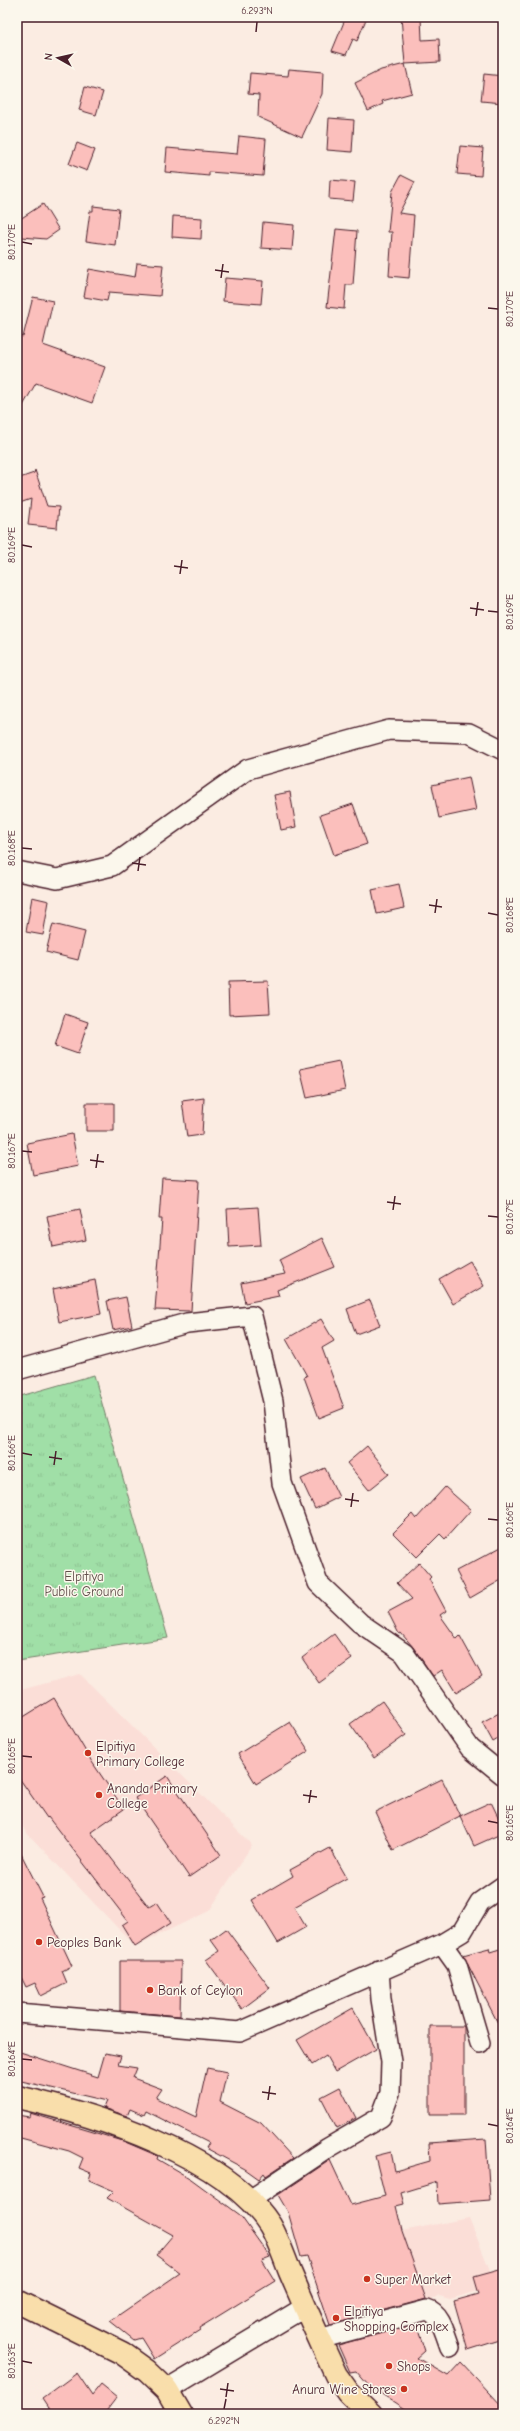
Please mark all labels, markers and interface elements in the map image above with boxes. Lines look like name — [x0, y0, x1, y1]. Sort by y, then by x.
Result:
text: 6.293°N — [241, 5, 273, 17]
north arrow — [38, 38, 78, 78]
text: N — [42, 52, 56, 61]
text: 80.170°E — [6, 224, 18, 260]
text: 80.170°E — [504, 291, 516, 327]
text: 80.169°E — [6, 527, 18, 563]
text: 80.169°E — [504, 594, 516, 630]
text: 80.168°E — [6, 830, 18, 866]
text: 80.168°E — [504, 897, 516, 933]
text: 80.167°E — [6, 1133, 18, 1169]
text: 80.167°E — [504, 1199, 516, 1235]
text: 80.166°E — [6, 1435, 18, 1471]
text: 80.166°E — [504, 1502, 516, 1538]
park label: Elpitiya Public Ground — [44, 1569, 124, 1599]
text: 80.165°E — [6, 1738, 18, 1774]
place label: Elpitiya Primary College — [96, 1739, 185, 1769]
marker: Elpitiya Primary College — [83, 1748, 93, 1758]
place label: Ananda Primary College — [107, 1781, 198, 1811]
marker: Ananda Primary College — [94, 1790, 104, 1800]
text: 80.165°E — [504, 1805, 516, 1841]
place label: Peoples Bank — [47, 1935, 122, 1950]
marker: Peoples Bank — [34, 1937, 44, 1947]
place label: Bank of Ceylon — [158, 1983, 243, 1998]
marker: Bank of Ceylon — [145, 1985, 155, 1995]
text: 80.164°E — [6, 2041, 18, 2077]
text: 80.164°E — [504, 2108, 516, 2144]
place label: Super Market — [375, 2272, 452, 2287]
marker: Super Market — [362, 2274, 372, 2284]
place label: Elpitiya Shopping Complex — [344, 2304, 449, 2334]
marker: Elpitiya Shopping Complex — [331, 2313, 341, 2323]
text: 80.163°E — [6, 2343, 18, 2379]
place label: Shops — [397, 2359, 430, 2374]
marker: Shops — [384, 2361, 394, 2371]
place label: Anura Wine Stores — [292, 2382, 396, 2397]
marker: Anura Wine Stores — [399, 2384, 409, 2394]
text: 6.292°N — [208, 2415, 240, 2427]

